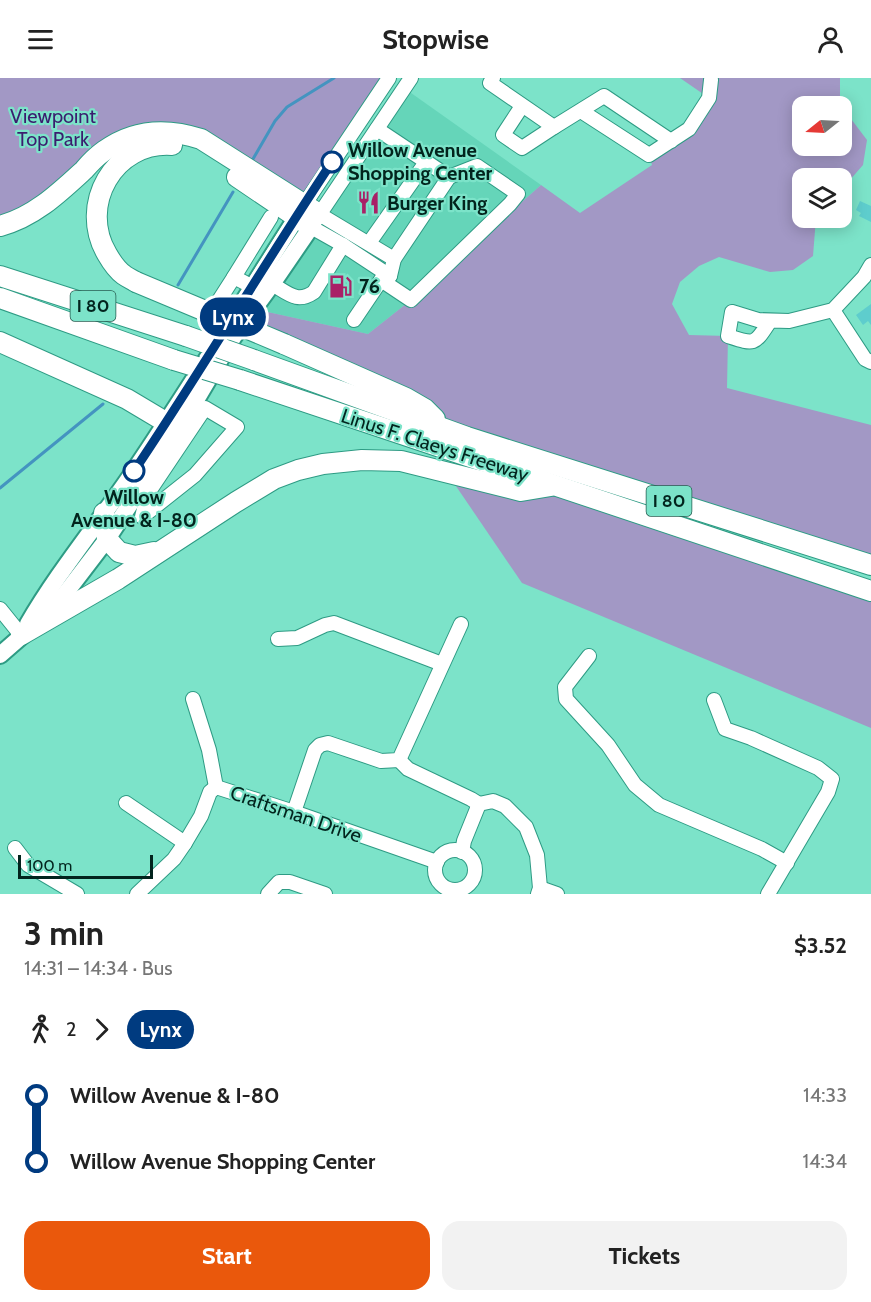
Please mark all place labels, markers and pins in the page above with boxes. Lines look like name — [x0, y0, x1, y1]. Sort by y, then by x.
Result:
place label: Willow Avenue Shopping Center — [348, 138, 493, 185]
marker: Willow Avenue Shopping Center — [321, 151, 343, 173]
restaurant icon: Burger King — [356, 190, 382, 216]
place label: Burger King — [387, 191, 487, 215]
fuel station icon: 76 — [328, 273, 354, 299]
place label: 76 — [359, 274, 380, 298]
marker: Willow Avenue & I-80 — [123, 460, 145, 482]
place label: Willow Avenue & I-80 — [71, 485, 197, 532]

